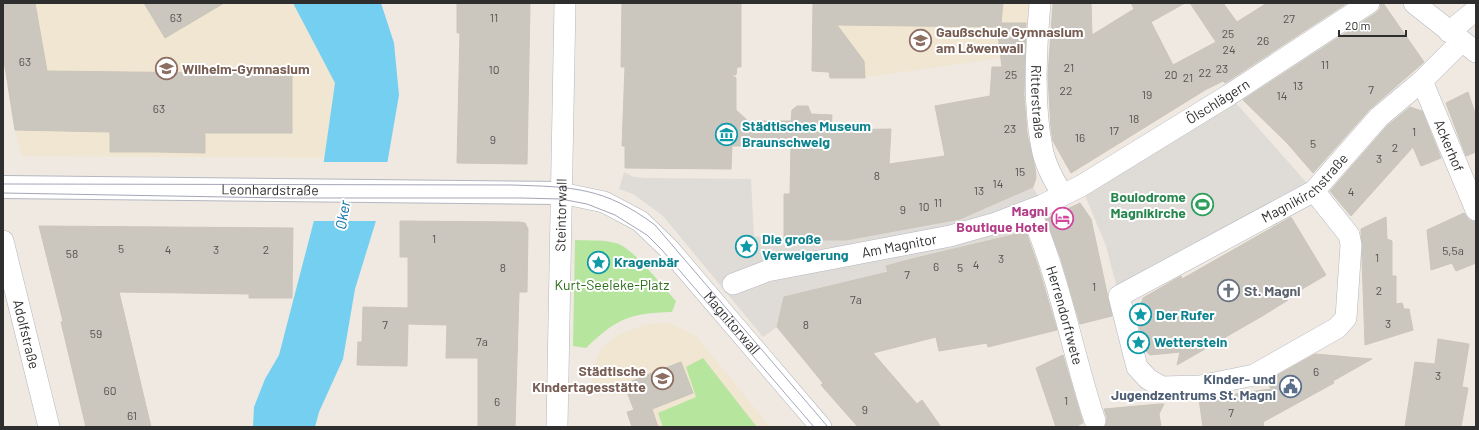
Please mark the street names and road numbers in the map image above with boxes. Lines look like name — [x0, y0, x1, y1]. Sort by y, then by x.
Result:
street label: Ritterstraße — [1028, 65, 1049, 140]
street label: Ölschlägern — [1183, 75, 1252, 127]
street label: Ackerhof — [1431, 117, 1468, 174]
street label: Magnikirchstraße — [1258, 150, 1351, 226]
street label: Steintorwall — [551, 178, 570, 252]
street label: Leonhardstraße — [221, 180, 319, 198]
street label: Am Magnitor — [860, 230, 938, 261]
street label: Herrendorftwete — [1043, 263, 1087, 366]
street label: Magnitorwall — [701, 288, 764, 357]
street label: Adolfstraße — [10, 298, 43, 371]

